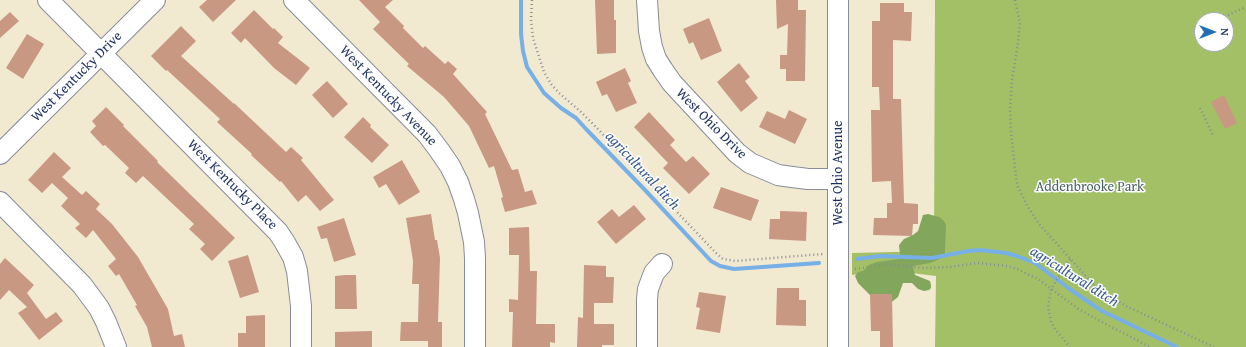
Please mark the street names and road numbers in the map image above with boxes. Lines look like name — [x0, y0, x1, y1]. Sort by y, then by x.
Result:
street label: West Kentucky Drive — [28, 28, 126, 126]
street label: West Kentucky Avenue — [336, 42, 440, 150]
street label: West Ohio Drive — [672, 85, 750, 163]
street label: West Ohio Avenue — [830, 120, 846, 226]
street label: West Kentucky Place — [183, 136, 281, 234]

